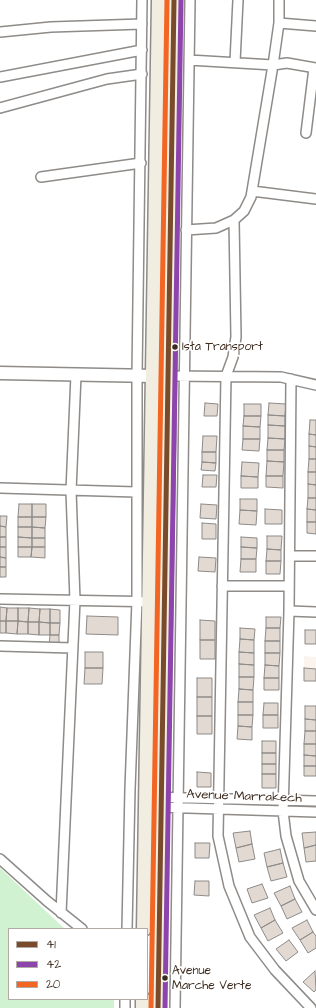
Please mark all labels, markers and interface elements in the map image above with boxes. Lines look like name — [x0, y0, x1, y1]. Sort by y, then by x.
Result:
place label: Ista Transport — [182, 340, 263, 354]
marker: Ista Transport — [170, 342, 180, 352]
street label: Avenue Marrakech — [186, 787, 302, 807]
legend — [8, 928, 148, 1000]
text: 41 — [46, 936, 56, 953]
text: 42 — [46, 956, 61, 973]
place label: Avenue Marche Verte — [172, 964, 251, 992]
marker: Avenue Marche Verte — [160, 973, 170, 983]
text: 20 — [46, 976, 60, 993]

